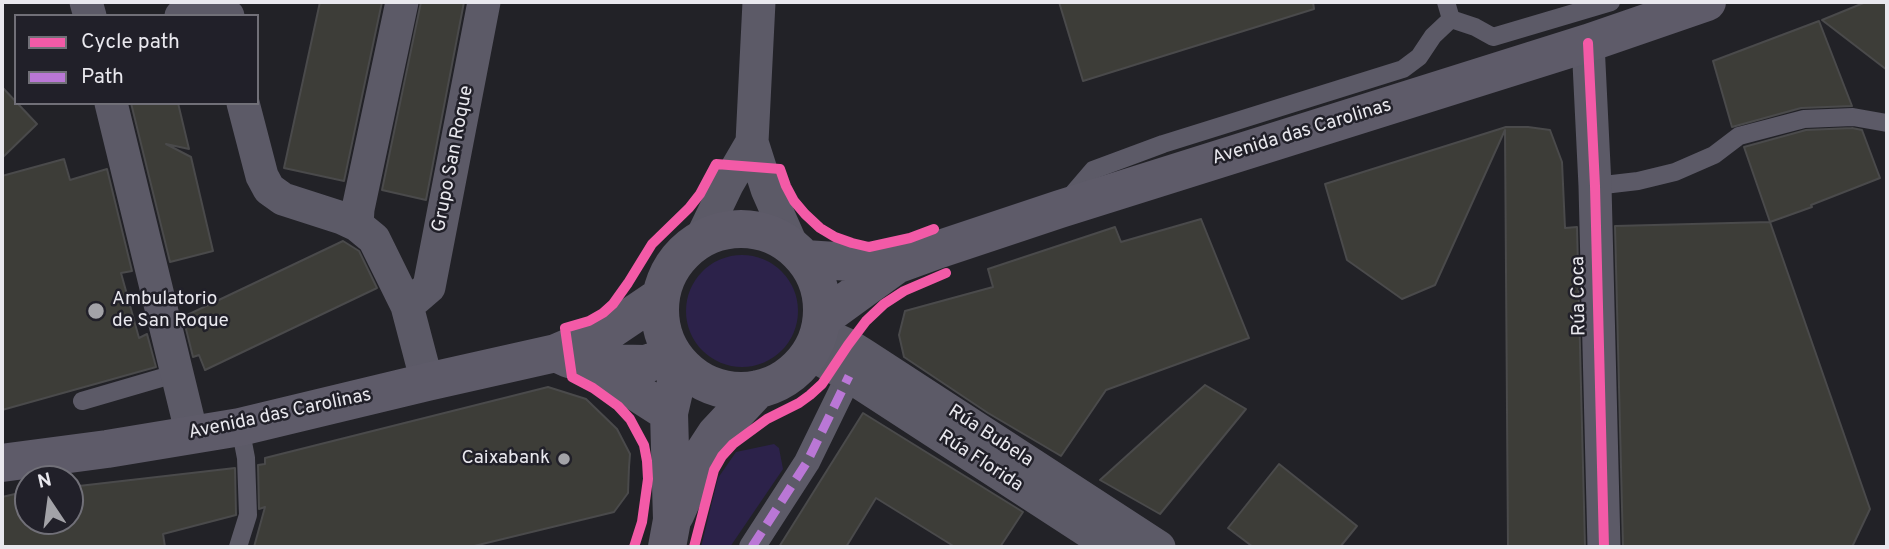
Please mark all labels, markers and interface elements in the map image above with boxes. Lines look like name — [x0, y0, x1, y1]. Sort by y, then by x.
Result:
legend — [14, 14, 259, 105]
text: Cycle path — [81, 29, 180, 56]
text: Path — [81, 64, 124, 91]
street label: Grupo San Roque — [429, 84, 479, 234]
street label: Avenida das Carolinas — [1210, 95, 1394, 171]
street label: Rúa Coca — [1568, 256, 1592, 336]
place label: Ambulatorio de San Roque — [112, 289, 229, 333]
marker: Ambulatorio de San Roque — [86, 301, 106, 321]
street label: Avenida das Carolinas — [187, 384, 373, 446]
street label: Rúa Bubela — [943, 401, 1037, 473]
street label: Rúa Florida — [933, 426, 1027, 498]
place label: Caixabank — [462, 448, 550, 470]
marker: Caixabank — [556, 451, 572, 467]
north arrow — [14, 465, 84, 535]
text: N — [35, 468, 54, 495]

